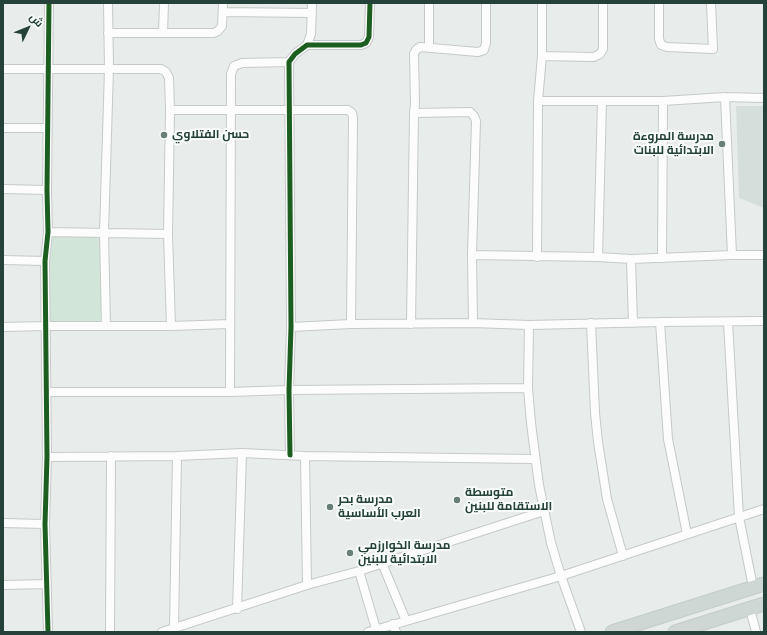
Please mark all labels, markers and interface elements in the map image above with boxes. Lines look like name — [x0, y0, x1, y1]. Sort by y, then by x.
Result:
north arrow — [8, 8, 48, 48]
text: ش — [26, 9, 47, 30]
place label: حسن الفتلاوي — [172, 128, 249, 142]
marker: حسن الفتلاوي — [159, 130, 169, 140]
place label: مدرسة المروءة الابتدائية للبنات — [633, 130, 714, 158]
marker: مدرسة المروءة الابتدائية للبنات — [717, 139, 727, 149]
place label: متوسطة الاستقامة للبنين — [465, 486, 552, 514]
place label: مدرسة بحر العرب الأساسية — [338, 493, 421, 521]
marker: متوسطة الاستقامة للبنين — [452, 495, 462, 505]
marker: مدرسة بحر العرب الأساسية — [325, 502, 335, 512]
place label: مدرسة الخوارزمي الابتدائية للبنين — [358, 539, 450, 567]
marker: مدرسة الخوارزمي الابتدائية للبنين — [345, 548, 355, 558]

